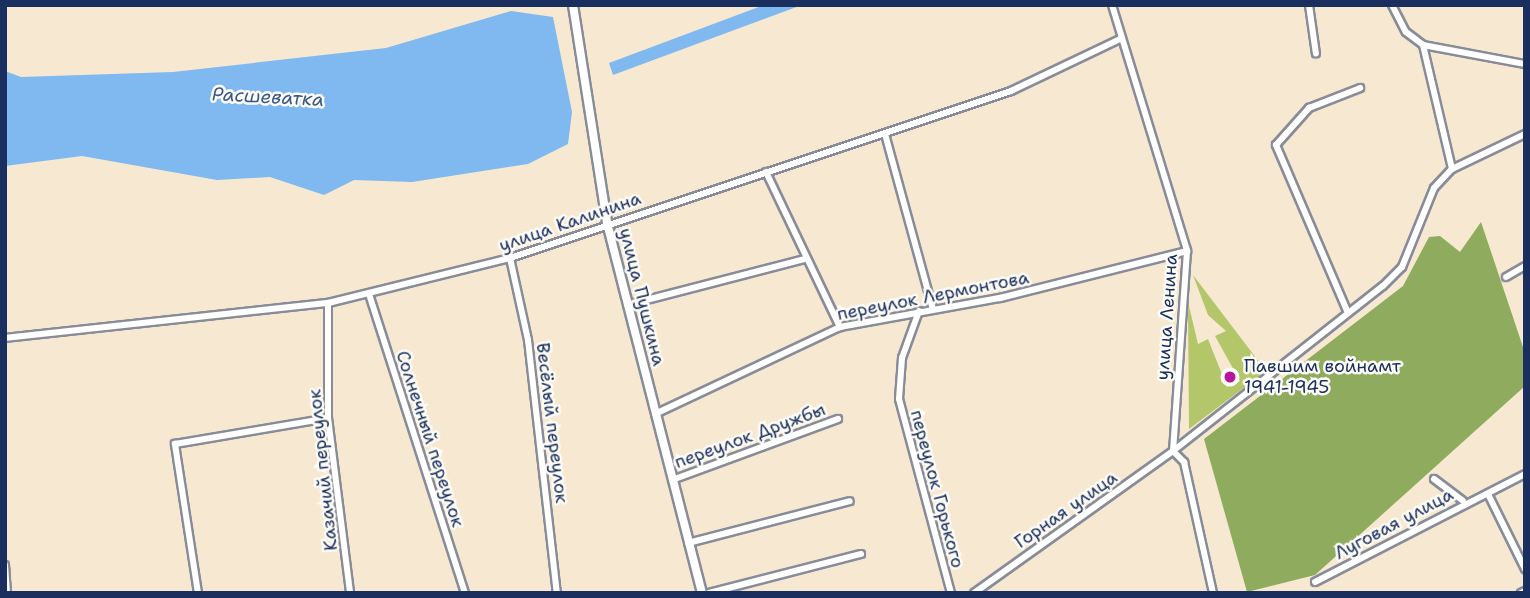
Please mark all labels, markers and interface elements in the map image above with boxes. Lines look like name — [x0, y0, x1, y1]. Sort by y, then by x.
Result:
water label: Расшеватка — [212, 83, 324, 111]
street label: улица Калинина — [496, 188, 644, 256]
street label: улица Пушкина — [614, 226, 670, 368]
street label: улица Ленина — [1152, 253, 1182, 381]
street label: переулок Лермонтова — [835, 267, 1031, 325]
street label: Весёлый переулок — [531, 342, 573, 504]
street label: Солнечный переулок — [391, 348, 469, 530]
place label: Павшим войнамт 1941-1945 — [1244, 356, 1401, 398]
marker: Павшим войнамт 1941-1945 — [1222, 369, 1238, 385]
street label: Казачий переулок — [304, 388, 342, 552]
street label: переулок Дружбы — [672, 399, 828, 473]
street label: переулок Горького — [906, 408, 968, 570]
street label: Горная улица — [1011, 467, 1121, 553]
street label: Луговая улица — [1331, 484, 1457, 564]

